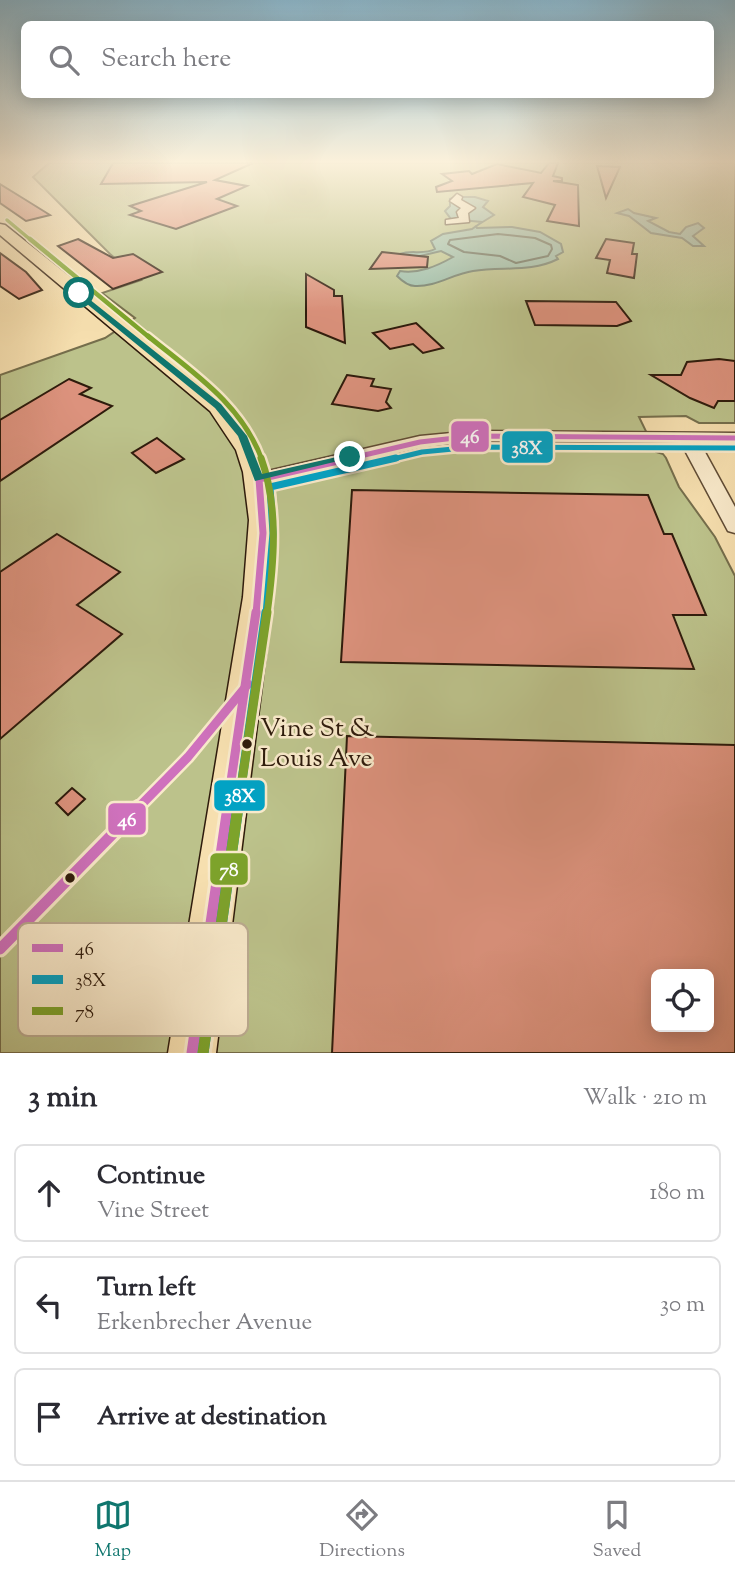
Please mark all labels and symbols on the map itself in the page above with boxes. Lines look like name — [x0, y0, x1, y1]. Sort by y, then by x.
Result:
route start — [63, 277, 94, 308]
line badge: 46 — [450, 420, 490, 453]
text: 46 — [460, 425, 479, 452]
line badge: 38X — [501, 430, 554, 464]
text: 38X — [511, 436, 543, 463]
route end — [334, 441, 365, 472]
place label: Vine St & Louis Ave — [260, 711, 375, 778]
marker: Vine St & Louis Ave — [240, 737, 254, 751]
line badge: 38X — [213, 779, 266, 812]
text: 38X — [224, 784, 256, 811]
line badge: 46 — [107, 802, 147, 836]
text: 46 — [117, 808, 136, 835]
line badge: 78 — [209, 852, 249, 886]
text: 78 — [219, 858, 239, 885]
unlabelled marker — [63, 871, 77, 885]
legend — [18, 923, 248, 1036]
text: 46 — [75, 937, 94, 964]
text: 38X — [75, 968, 106, 995]
text: 78 — [75, 1000, 94, 1027]

